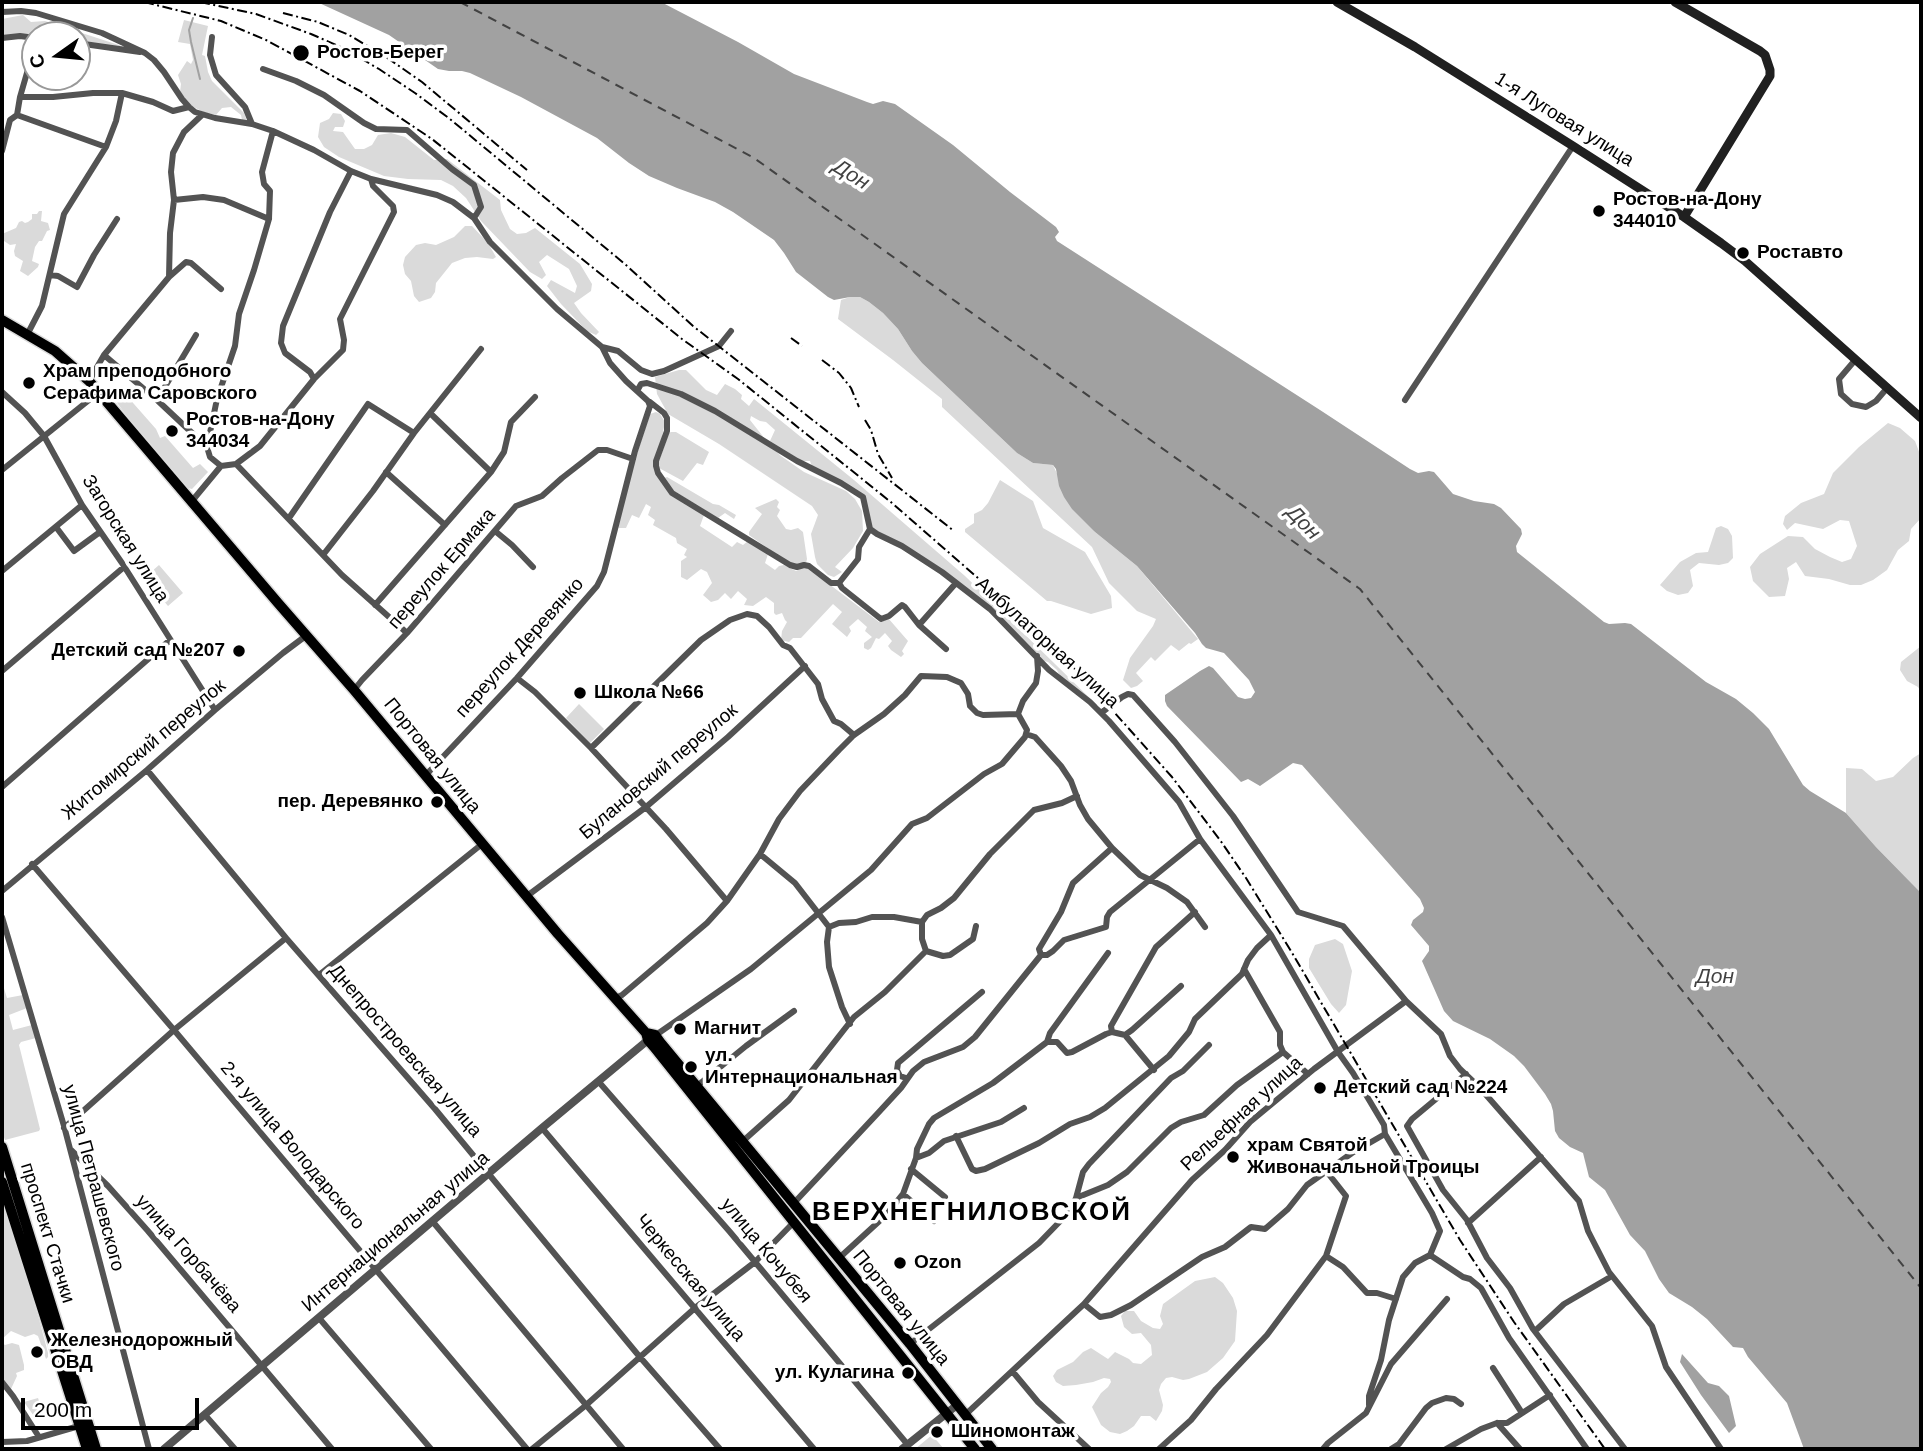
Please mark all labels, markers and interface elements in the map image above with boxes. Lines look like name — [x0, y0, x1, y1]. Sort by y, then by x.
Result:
north arrow — [21, 21, 91, 91]
place label: Ростов-Берег — [317, 42, 444, 64]
marker: Ростов-Берег — [291, 43, 311, 63]
text: С — [25, 52, 49, 70]
street label: 1-я Луговая улица — [1490, 68, 1638, 172]
water label: Дон — [828, 154, 874, 196]
place label: Ростов-на-Дону 344010 — [1613, 189, 1762, 233]
marker: Ростов-на-Дону 344010 — [1591, 203, 1607, 219]
place label: Роставто — [1757, 242, 1843, 264]
marker: Роставто — [1735, 245, 1751, 261]
place label: Храм преподобного Серафима Саровского — [43, 361, 257, 405]
marker: Храм преподобного Серафима Саровского — [21, 375, 37, 391]
place label: Ростов-на-Дону 344034 — [186, 409, 335, 453]
marker: Ростов-на-Дону 344034 — [164, 423, 180, 439]
street label: Загорская улица — [77, 471, 173, 607]
water label: Дон — [1281, 501, 1325, 545]
street label: переулок Ермака — [383, 504, 501, 634]
street label: переулок Деревянко — [451, 573, 589, 723]
street label: Амбулаторная улица — [971, 573, 1123, 713]
place label: Детский сад №207 — [52, 640, 225, 662]
marker: Детский сад №207 — [231, 643, 247, 659]
street label: Житомирский переулок — [57, 675, 231, 825]
place label: Школа №66 — [594, 682, 704, 704]
marker: Школа №66 — [572, 685, 588, 701]
street label: Портовая улица — [379, 694, 485, 818]
street label: Булановский переулок — [575, 699, 743, 845]
place label: пер. Деревянко — [277, 791, 423, 813]
marker: пер. Деревянко — [429, 794, 445, 810]
street label: Днепростроевская улица — [324, 960, 486, 1142]
water label: Дон — [1696, 964, 1734, 990]
place label: Магнит — [694, 1018, 761, 1040]
marker: Магнит — [672, 1021, 688, 1037]
place label: ул. Интернациональная — [705, 1045, 898, 1089]
street label: Рельефная улица — [1177, 1052, 1307, 1176]
street label: 2-я улица Володарского — [215, 1057, 369, 1235]
marker: ул. Интернациональная — [683, 1059, 699, 1075]
place label: Детский сад №224 — [1334, 1077, 1507, 1099]
marker: Детский сад №224 — [1312, 1080, 1328, 1096]
street label: улица Петрашевского — [57, 1082, 129, 1274]
place label: храм Святой Живоначальной Троицы — [1247, 1135, 1480, 1179]
street label: Интернациональная улица — [298, 1147, 494, 1317]
marker: храм Святой Живоначальной Троицы — [1225, 1149, 1241, 1165]
street label: проспект Стачки — [15, 1160, 79, 1306]
street label: улица Горбачёва — [130, 1190, 246, 1318]
street label: улица Кочубея — [716, 1194, 816, 1308]
district label: ВЕРХНЕГНИЛОВСКОЙ — [814, 1197, 1130, 1229]
street label: Черкесская улица — [630, 1210, 750, 1346]
street label: Портовая улица — [848, 1246, 954, 1370]
place label: Ozon — [914, 1252, 961, 1274]
marker: Ozon — [892, 1255, 908, 1271]
place label: Железнодорожный ОВД — [51, 1330, 233, 1374]
marker: Железнодорожный ОВД — [29, 1344, 45, 1360]
place label: ул. Кулагина — [775, 1362, 894, 1384]
marker: ул. Кулагина — [900, 1365, 916, 1381]
scale bar — [24, 1384, 203, 1428]
text: 200 m — [34, 1398, 92, 1421]
place label: Шиномонтаж — [951, 1421, 1075, 1443]
marker: Шиномонтаж — [929, 1424, 945, 1440]

